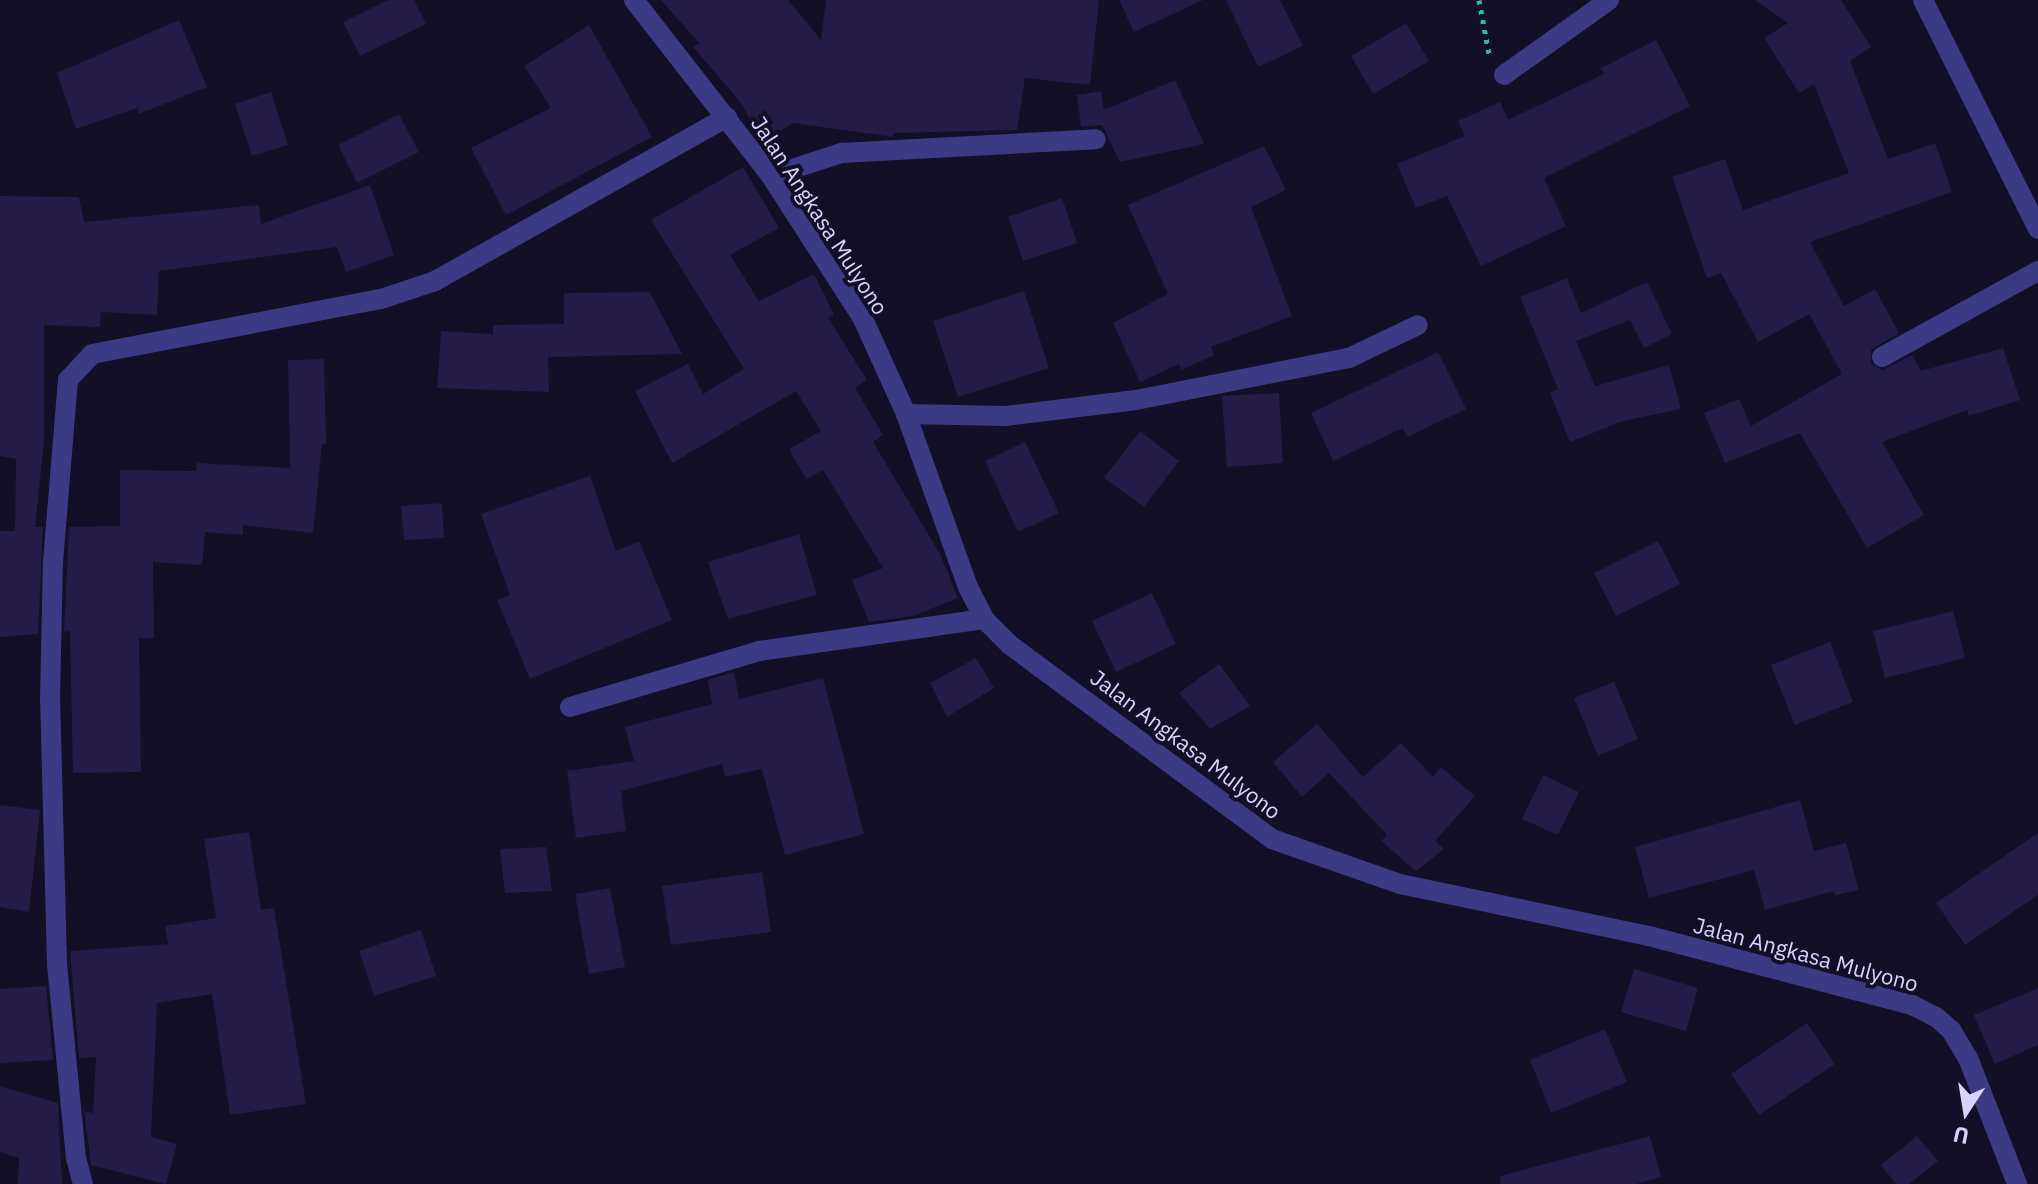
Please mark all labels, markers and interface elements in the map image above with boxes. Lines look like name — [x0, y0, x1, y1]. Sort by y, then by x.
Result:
street label: Jalan Angkasa Mulyono — [746, 111, 894, 319]
street label: Jalan Angkasa Mulyono — [1086, 664, 1286, 824]
street label: Jalan Angkasa Mulyono — [1691, 911, 1921, 997]
north arrow — [1926, 1072, 2006, 1152]
text: U — [1950, 1120, 1971, 1152]

